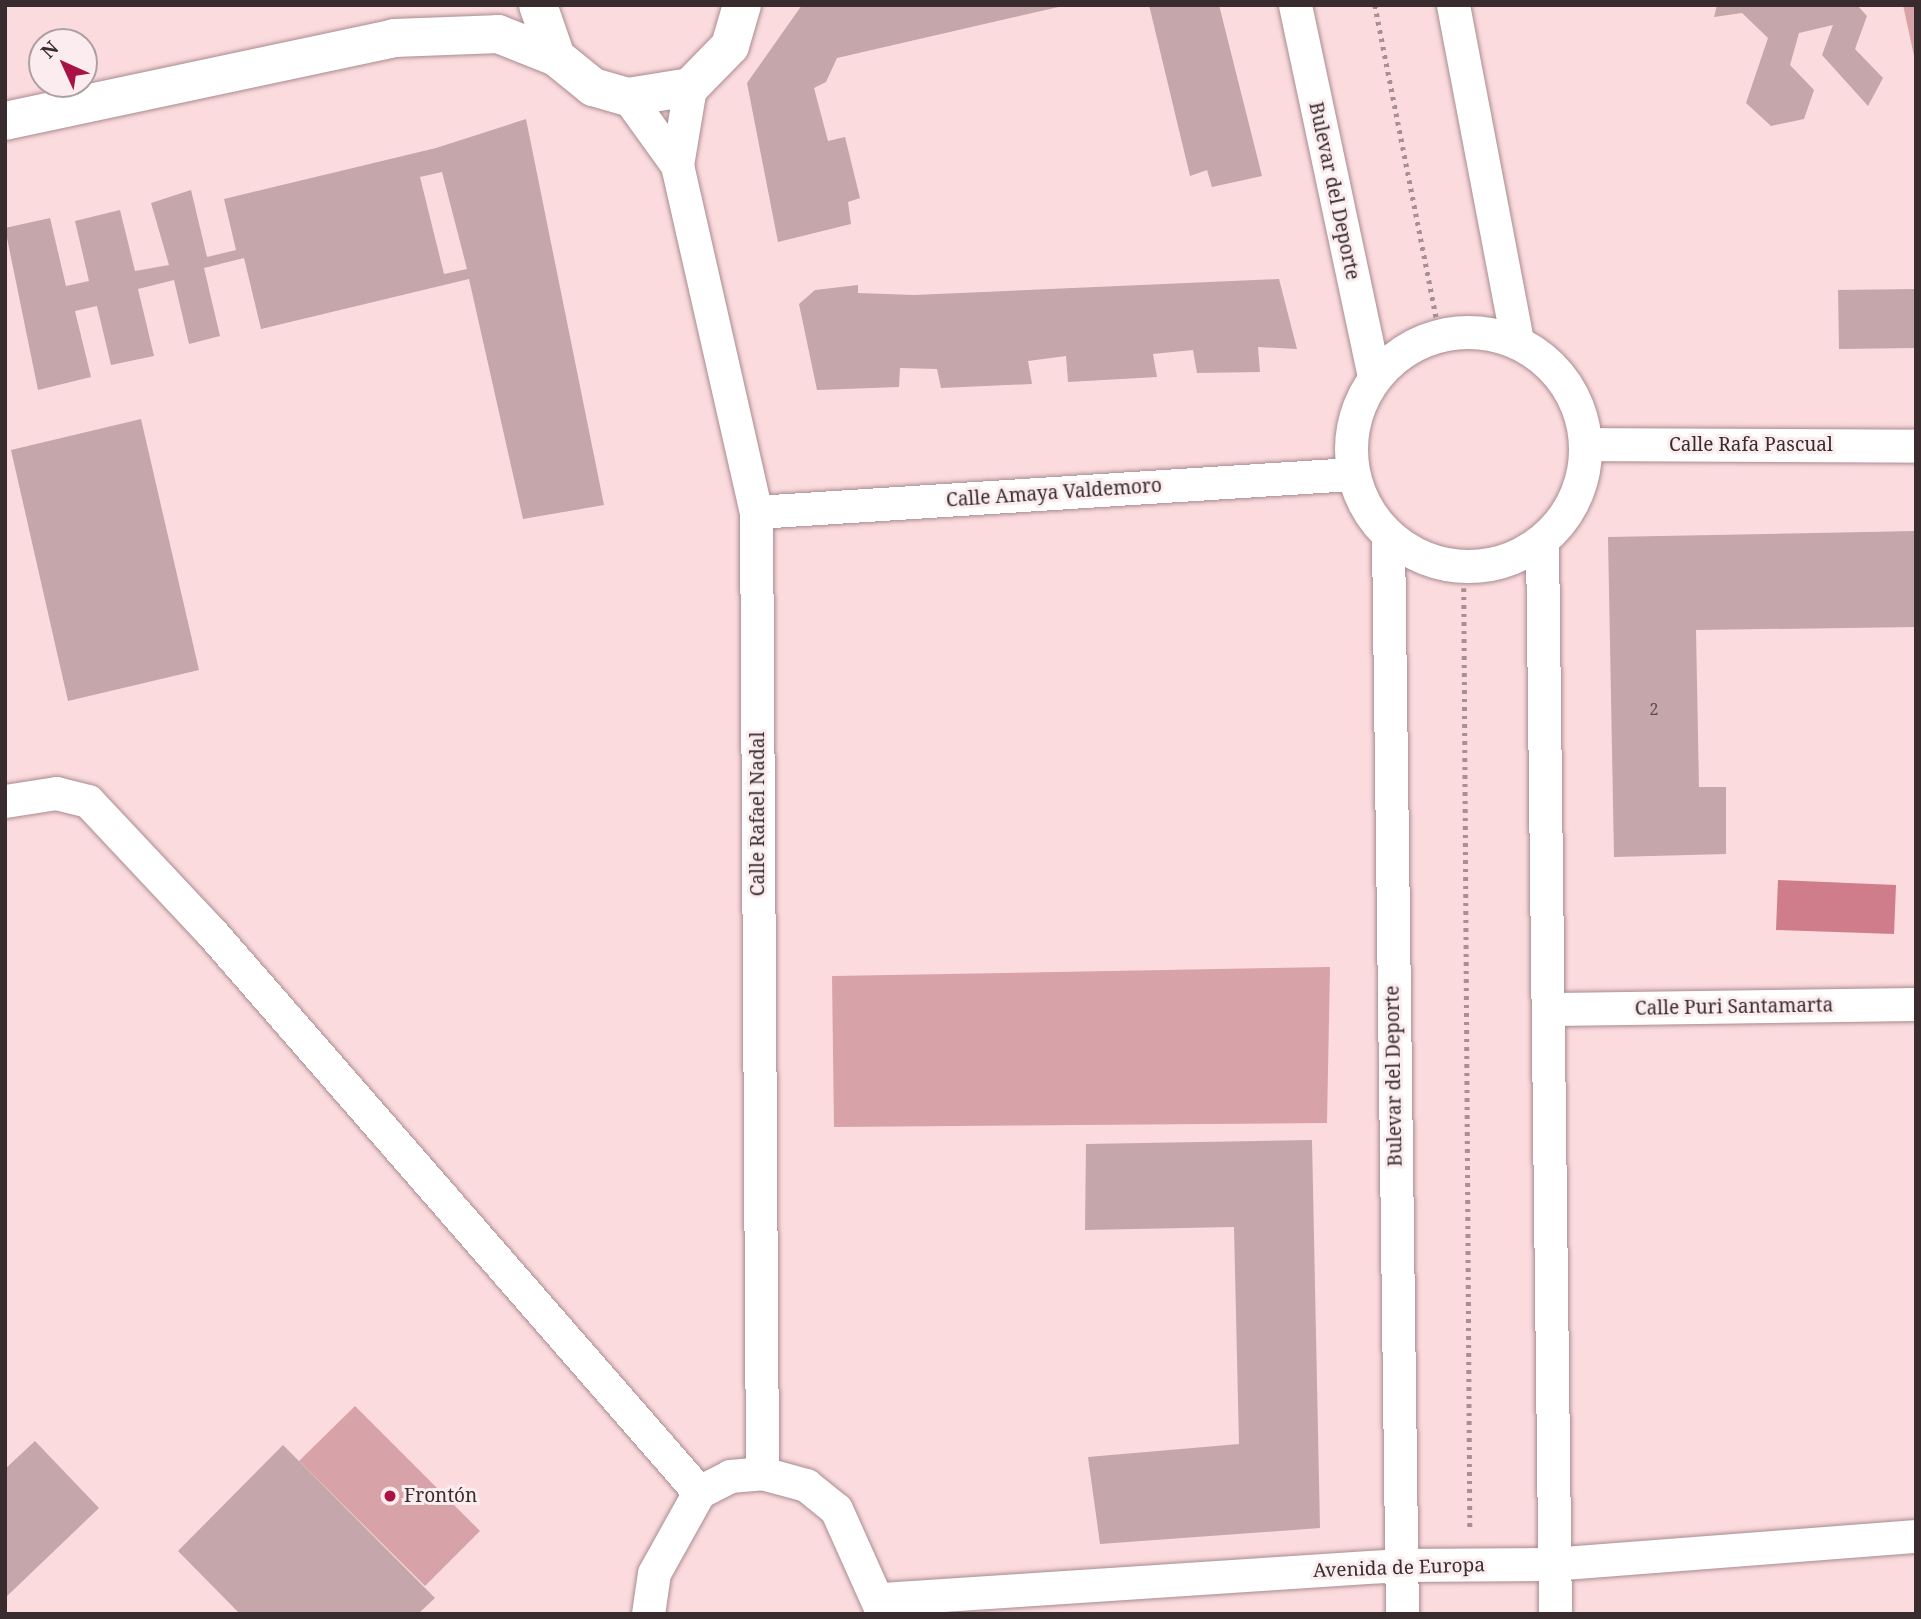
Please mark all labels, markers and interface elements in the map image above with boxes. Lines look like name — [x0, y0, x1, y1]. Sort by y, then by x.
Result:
north arrow — [28, 28, 98, 98]
text: N — [35, 35, 64, 64]
street label: Bulevar del Deporte — [1304, 100, 1364, 282]
street label: Calle Rafa Pascual — [1669, 434, 1833, 456]
street label: Calle Amaya Valdemoro — [945, 474, 1163, 512]
house number: 2 — [1650, 699, 1658, 719]
street label: Calle Rafael Nadal — [747, 732, 769, 896]
street label: Bulevar del Deporte — [1381, 985, 1407, 1167]
street label: Calle Puri Santamarta — [1635, 994, 1833, 1020]
place label: Frontón — [404, 1485, 477, 1507]
marker: Frontón — [382, 1488, 398, 1504]
street label: Avenida de Europa — [1313, 1554, 1485, 1582]

